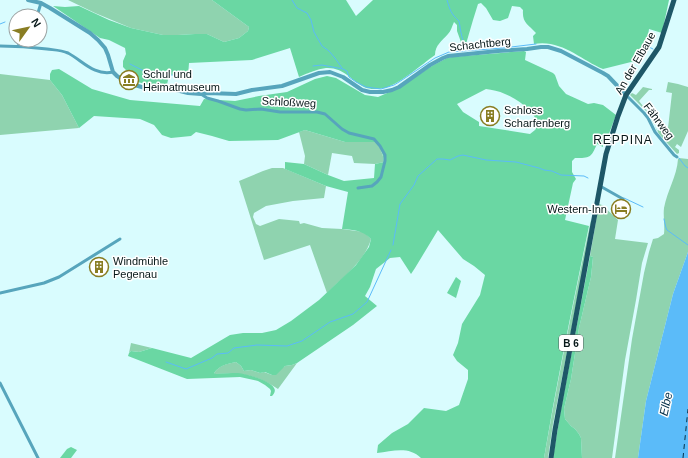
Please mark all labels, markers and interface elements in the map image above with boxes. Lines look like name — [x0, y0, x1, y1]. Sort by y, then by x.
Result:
north arrow — [8, 8, 48, 48]
text: N — [29, 16, 44, 29]
street label: An der Elbaue — [612, 30, 658, 96]
street label: Schachtberg — [449, 35, 511, 53]
place label: Schul und Heimatmuseum — [143, 68, 220, 93]
museum icon: Schul und Heimatmuseum — [118, 69, 140, 91]
street label: Schloßweg — [262, 95, 316, 109]
street label: Fährweg — [641, 100, 677, 142]
place label: Schloss Scharfenberg — [504, 104, 570, 129]
building icon: Schloss Scharfenberg — [479, 105, 501, 127]
district label: REPPINA — [593, 133, 653, 147]
hotel icon: Western-Inn — [610, 198, 632, 220]
place label: Western-Inn — [547, 203, 607, 215]
place label: Windmühle Pegenau — [113, 255, 168, 280]
building icon: Windmühle Pegenau — [88, 256, 110, 278]
road number: B 6 — [559, 335, 583, 351]
water label: Elbe — [656, 390, 676, 417]

